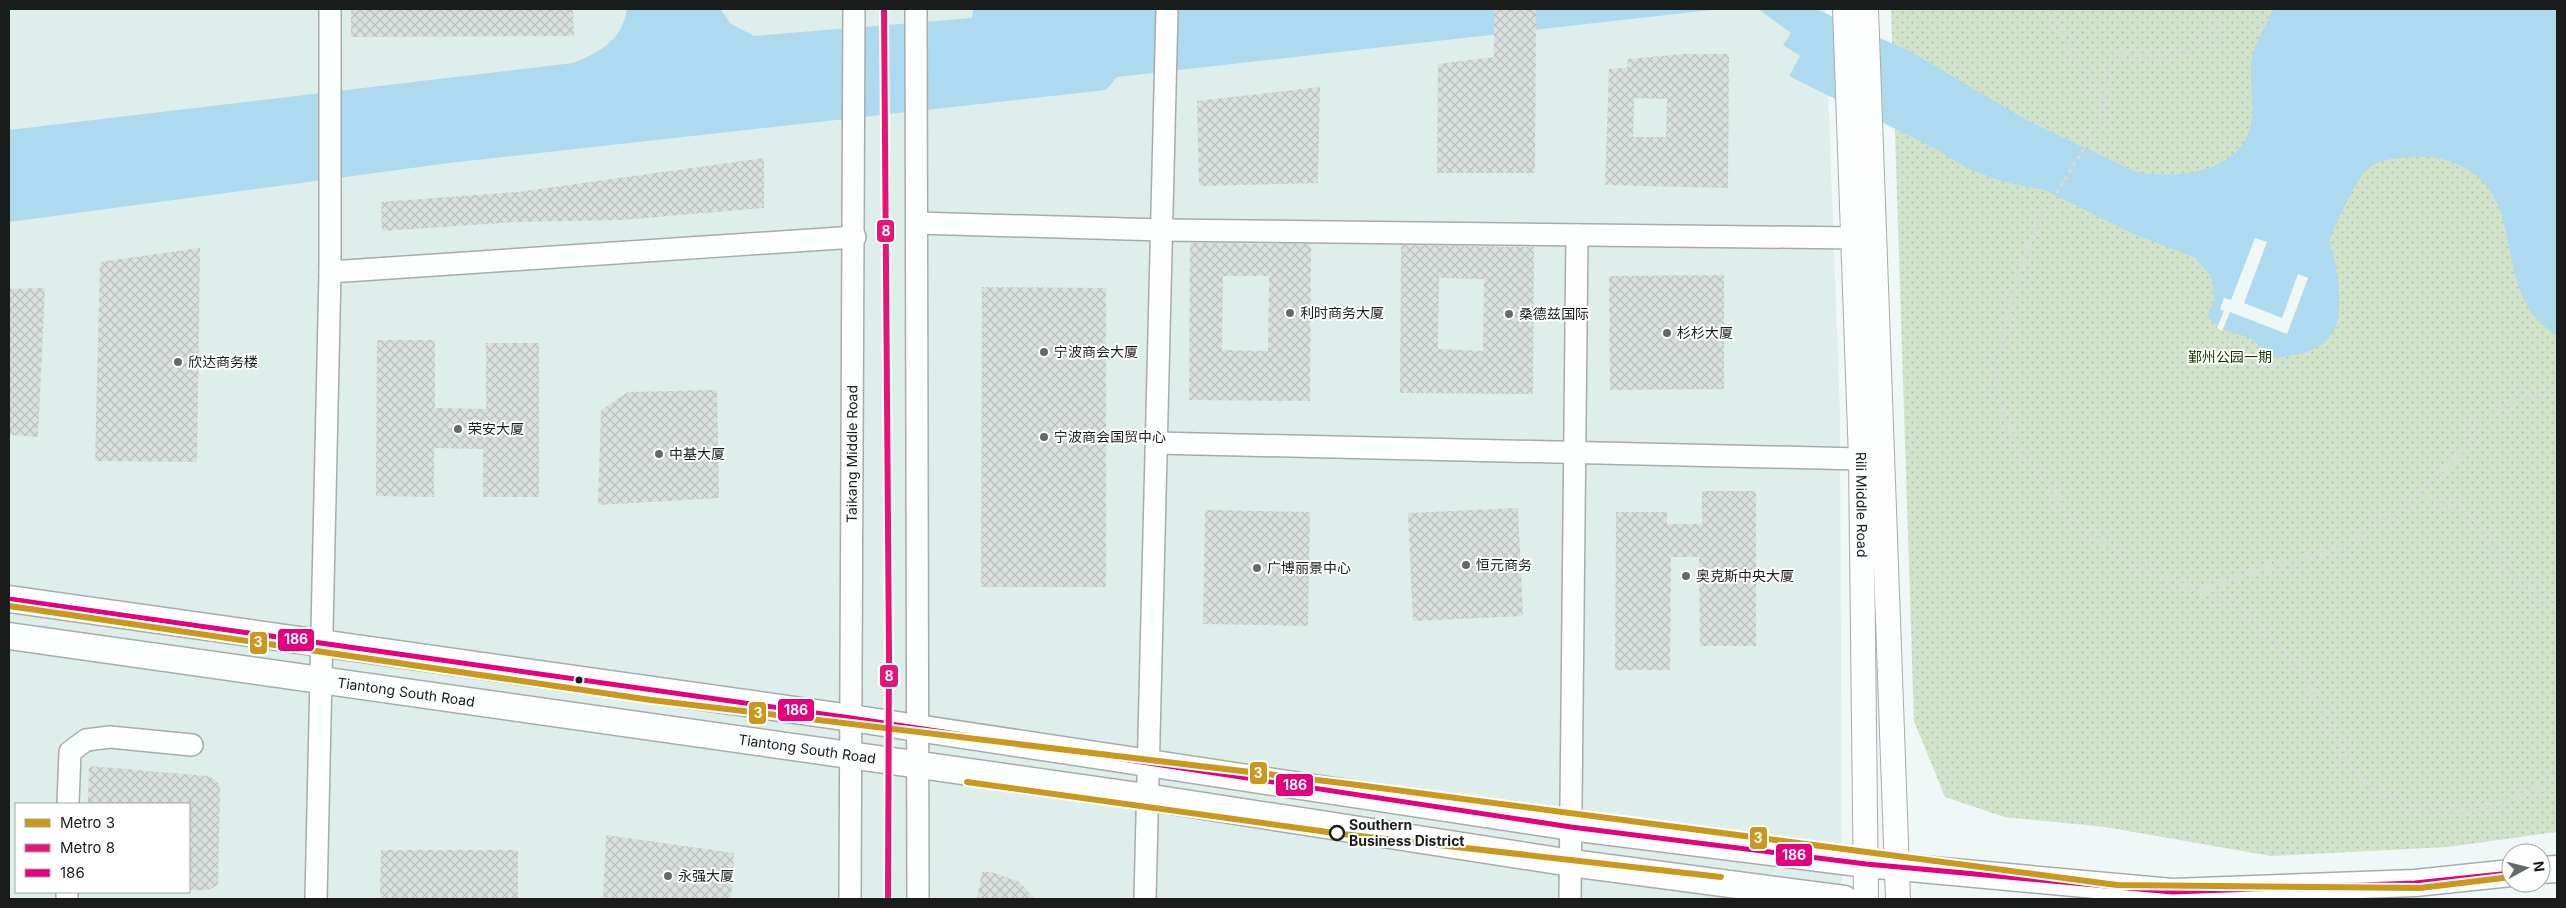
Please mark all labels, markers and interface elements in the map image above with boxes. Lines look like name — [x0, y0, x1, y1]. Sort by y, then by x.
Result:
line badge: 8 — [876, 219, 895, 243]
text: 8 — [881, 222, 891, 239]
place label: 利时商务大厦 — [1300, 304, 1384, 321]
place label: 桑德兹国际 — [1519, 305, 1589, 322]
marker: 利时商务大厦 — [1284, 307, 1296, 319]
marker: 桑德兹国际 — [1503, 308, 1515, 320]
place label: 杉杉大厦 — [1677, 324, 1733, 341]
marker: 杉杉大厦 — [1661, 327, 1673, 339]
place label: 宁波商会大厦 — [1054, 343, 1138, 360]
marker: 宁波商会大厦 — [1038, 346, 1050, 358]
park label: 鄞州公园一期 — [2188, 348, 2272, 365]
place label: 欣达商务楼 — [188, 353, 258, 370]
marker: 欣达商务楼 — [172, 356, 184, 368]
street label: Taikang Middle Road — [843, 385, 860, 523]
place label: 荣安大厦 — [468, 420, 524, 437]
marker: 荣安大厦 — [452, 423, 464, 435]
place label: 宁波商会国贸中心 — [1054, 428, 1166, 445]
marker: 宁波商会国贸中心 — [1038, 431, 1050, 443]
place label: 中基大厦 — [669, 445, 725, 462]
marker: 中基大厦 — [653, 448, 665, 460]
street label: Rili Middle Road — [1853, 452, 1871, 558]
place label: 恒元商务 — [1476, 556, 1532, 573]
place label: 广博丽景中心 — [1267, 559, 1351, 576]
marker: 恒元商务 — [1460, 559, 1472, 571]
marker: 广博丽景中心 — [1251, 562, 1263, 574]
place label: 奥克斯中央大厦 — [1696, 567, 1794, 584]
marker: 奥克斯中央大厦 — [1680, 570, 1692, 582]
line badge: 186 — [277, 628, 315, 652]
text: 186 — [284, 630, 308, 647]
line badge: 3 — [249, 631, 268, 655]
text: 3 — [253, 633, 263, 650]
line badge: 8 — [879, 664, 899, 688]
text: 8 — [884, 667, 894, 684]
street label: Tiantong South Road — [336, 674, 476, 710]
unlabelled marker — [574, 675, 584, 685]
line badge: 186 — [777, 698, 815, 722]
line badge: 3 — [748, 701, 767, 725]
text: 186 — [784, 701, 808, 718]
text: 3 — [753, 704, 763, 721]
street label: Tiantong South Road — [737, 730, 877, 767]
line badge: 3 — [1249, 761, 1268, 785]
text: 3 — [1253, 764, 1263, 781]
line badge: 186 — [1275, 773, 1314, 797]
text: 186 — [1283, 776, 1307, 793]
legend — [15, 803, 190, 893]
text: Metro 3 — [60, 813, 115, 832]
place label: Southern Business District — [1349, 816, 1465, 849]
marker: Southern Business District — [1329, 825, 1345, 841]
line badge: 3 — [1749, 826, 1768, 850]
text: 3 — [1753, 829, 1763, 846]
text: Metro 8 — [60, 838, 115, 857]
line badge: 186 — [1775, 843, 1813, 867]
north arrow — [2501, 843, 2551, 893]
text: 186 — [1782, 846, 1806, 863]
text: N — [2530, 860, 2548, 873]
text: 186 — [60, 863, 85, 882]
place label: 永强大厦 — [678, 867, 734, 884]
marker: 永强大厦 — [662, 870, 674, 882]

